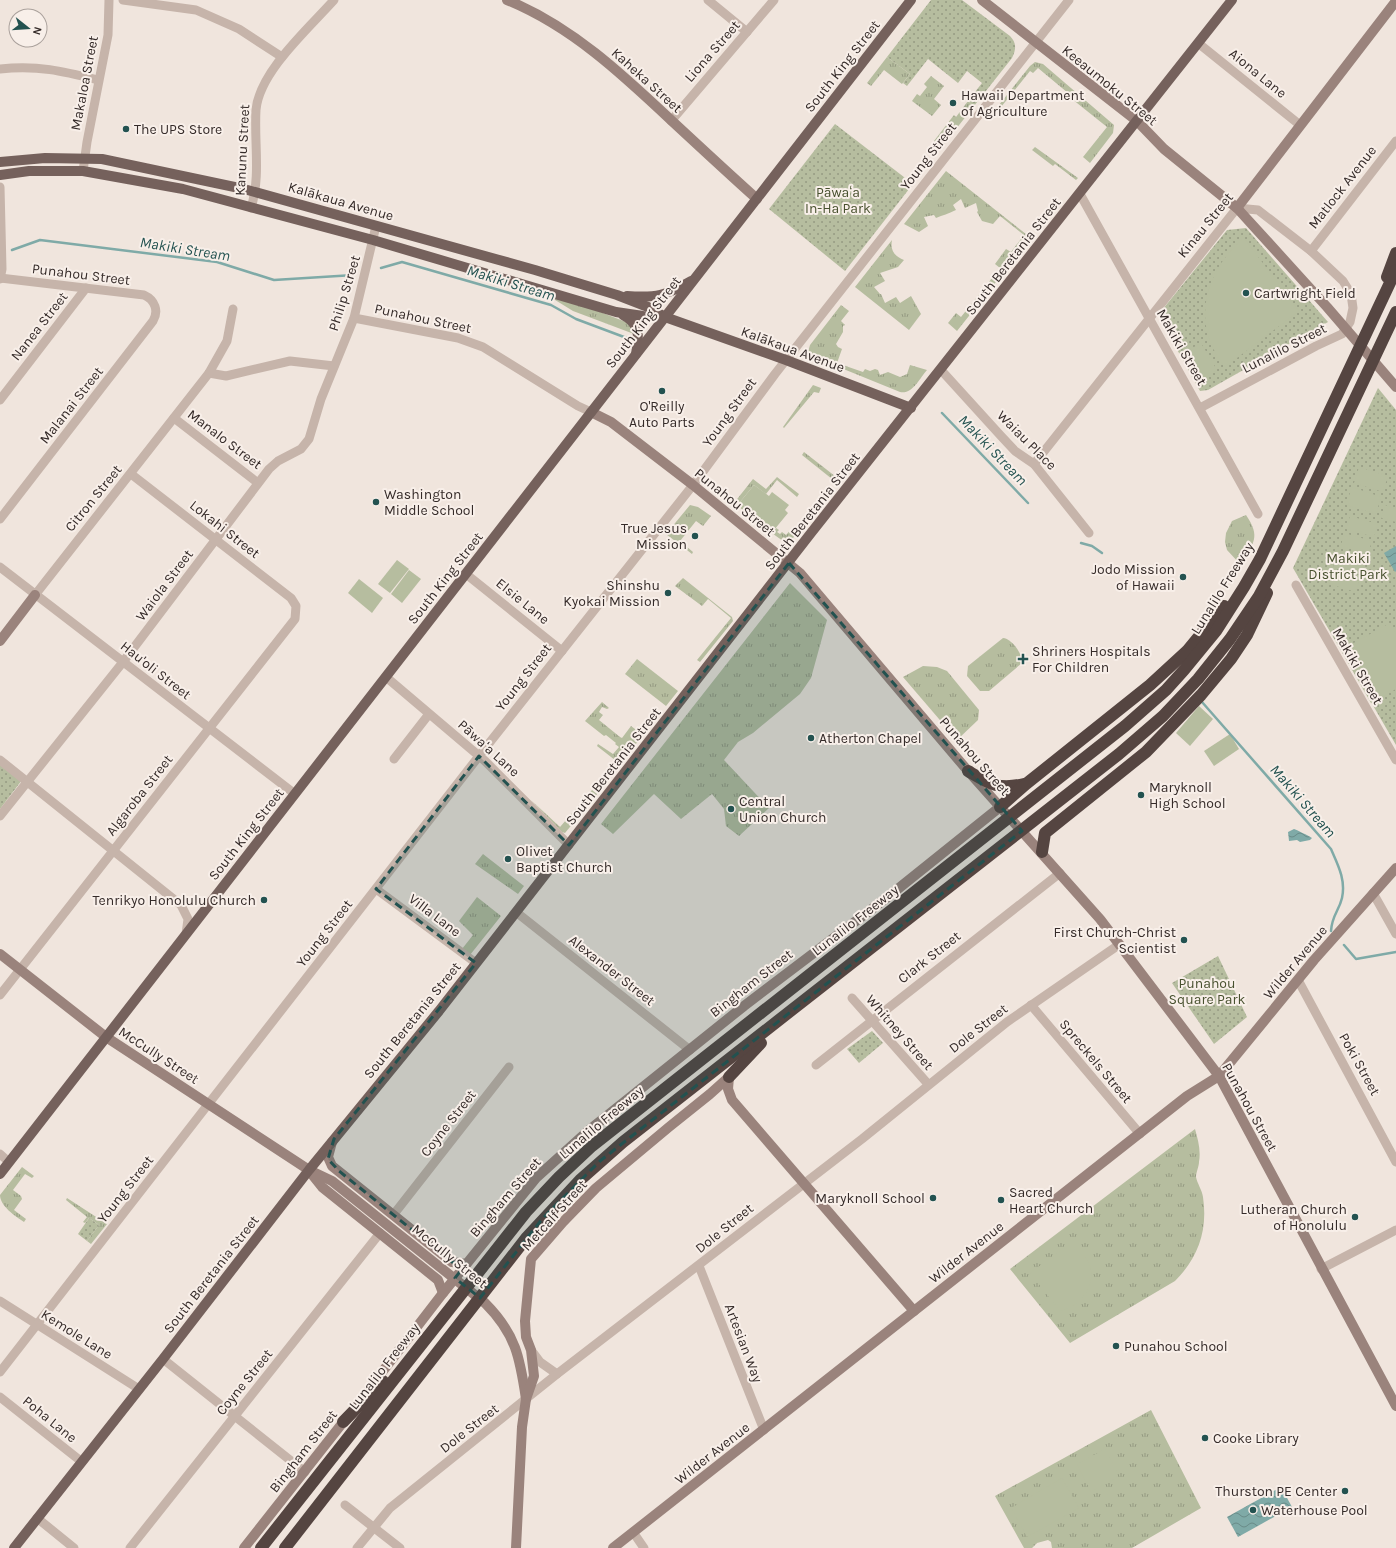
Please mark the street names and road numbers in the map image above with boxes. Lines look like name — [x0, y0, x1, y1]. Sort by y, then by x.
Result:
street label: Liona Street — [681, 17, 744, 86]
street label: South King Street — [801, 17, 884, 116]
street label: Makaloa Street — [67, 34, 102, 132]
street label: Keeaumoku Street — [1059, 42, 1161, 129]
street label: Kaheka Street — [608, 44, 685, 117]
street label: Aiona Lane — [1225, 45, 1290, 102]
street label: Kanunu Street — [232, 104, 253, 196]
street label: Young Street — [897, 119, 960, 193]
street label: Matlock Avenue — [1305, 142, 1380, 232]
street label: Kalākaua Avenue — [286, 178, 396, 225]
street label: Kinau Street — [1174, 189, 1237, 261]
street label: South Beretania Street — [962, 194, 1065, 319]
street label: Philip Street — [325, 253, 364, 333]
street label: Punahou Street — [31, 260, 131, 289]
street label: South King Street — [602, 273, 685, 372]
street label: Nanea Street — [7, 289, 71, 364]
street label: Punahou Street — [373, 300, 473, 337]
street label: Makiki Street — [1153, 306, 1210, 389]
street label: Lunalilo Street — [1239, 320, 1329, 377]
street label: Kalākaua Avenue — [739, 323, 847, 376]
street label: Malanai Street — [36, 363, 107, 447]
street label: Young Street — [699, 375, 760, 450]
street label: Manalo Street — [184, 406, 265, 473]
street label: Waiau Place — [993, 407, 1060, 474]
street label: South Beretania Street — [761, 449, 864, 574]
street label: Citron Street — [61, 462, 125, 535]
street label: Punahou Street — [691, 465, 778, 540]
street label: Lokahi Street — [186, 497, 263, 562]
street label: South King Street — [404, 529, 487, 628]
street label: Lunalilo Freeway — [1187, 539, 1258, 637]
street label: Waiola Street — [132, 546, 197, 624]
street label: Elsie Lane — [493, 575, 553, 628]
street label: Makiki Street — [1329, 625, 1386, 708]
street label: Hau'oli Street — [117, 638, 194, 703]
street label: Young Street — [492, 640, 555, 714]
street label: South Beretania Street — [562, 704, 665, 829]
street label: Punahou Street — [936, 713, 1013, 799]
street label: Pāwaʻa Lane — [454, 716, 523, 781]
street label: Algaroba Street — [103, 751, 176, 839]
street label: South King Street — [205, 785, 288, 884]
street label: Lunalilo Freeway — [809, 881, 902, 960]
street label: Villa Lane — [405, 890, 464, 940]
street label: Young Street — [293, 896, 356, 970]
street label: Wilder Avenue — [1260, 922, 1331, 1002]
street label: Clark Street — [895, 928, 964, 987]
street label: Alexander Street — [565, 931, 658, 1009]
street label: Bingham Street — [707, 946, 796, 1021]
street label: South Beretania Street — [360, 959, 465, 1082]
street label: Whitney Street — [862, 991, 937, 1073]
street label: Dole Street — [946, 1000, 1011, 1057]
street label: Spreckels Street — [1056, 1016, 1136, 1107]
street label: McCully Street — [115, 1023, 202, 1088]
street label: Poki Street — [1335, 1030, 1384, 1099]
street label: Punahou Street — [1218, 1060, 1281, 1155]
street label: Lunalilo Freeway — [556, 1082, 647, 1163]
street label: Coyne Street — [417, 1086, 480, 1160]
street label: Young Street — [94, 1152, 157, 1226]
street label: Bingham Street — [466, 1154, 545, 1241]
street label: Metcalf Street — [518, 1176, 591, 1254]
street label: Dole Street — [692, 1200, 757, 1257]
street label: South Beretania Street — [160, 1212, 263, 1337]
street label: Wilder Avenue — [925, 1218, 1007, 1287]
street label: McCully Street — [408, 1221, 491, 1292]
street label: Artesian Way — [721, 1301, 766, 1385]
street label: Kemole Lane — [38, 1306, 115, 1363]
street label: Lunalilo Freeway — [345, 1319, 424, 1413]
street label: Coyne Street — [213, 1346, 276, 1419]
street label: Poha Lane — [19, 1392, 80, 1446]
street label: Dole Street — [437, 1400, 502, 1457]
street label: Bingham Street — [266, 1407, 341, 1496]
street label: Wilder Avenue — [671, 1419, 753, 1488]

